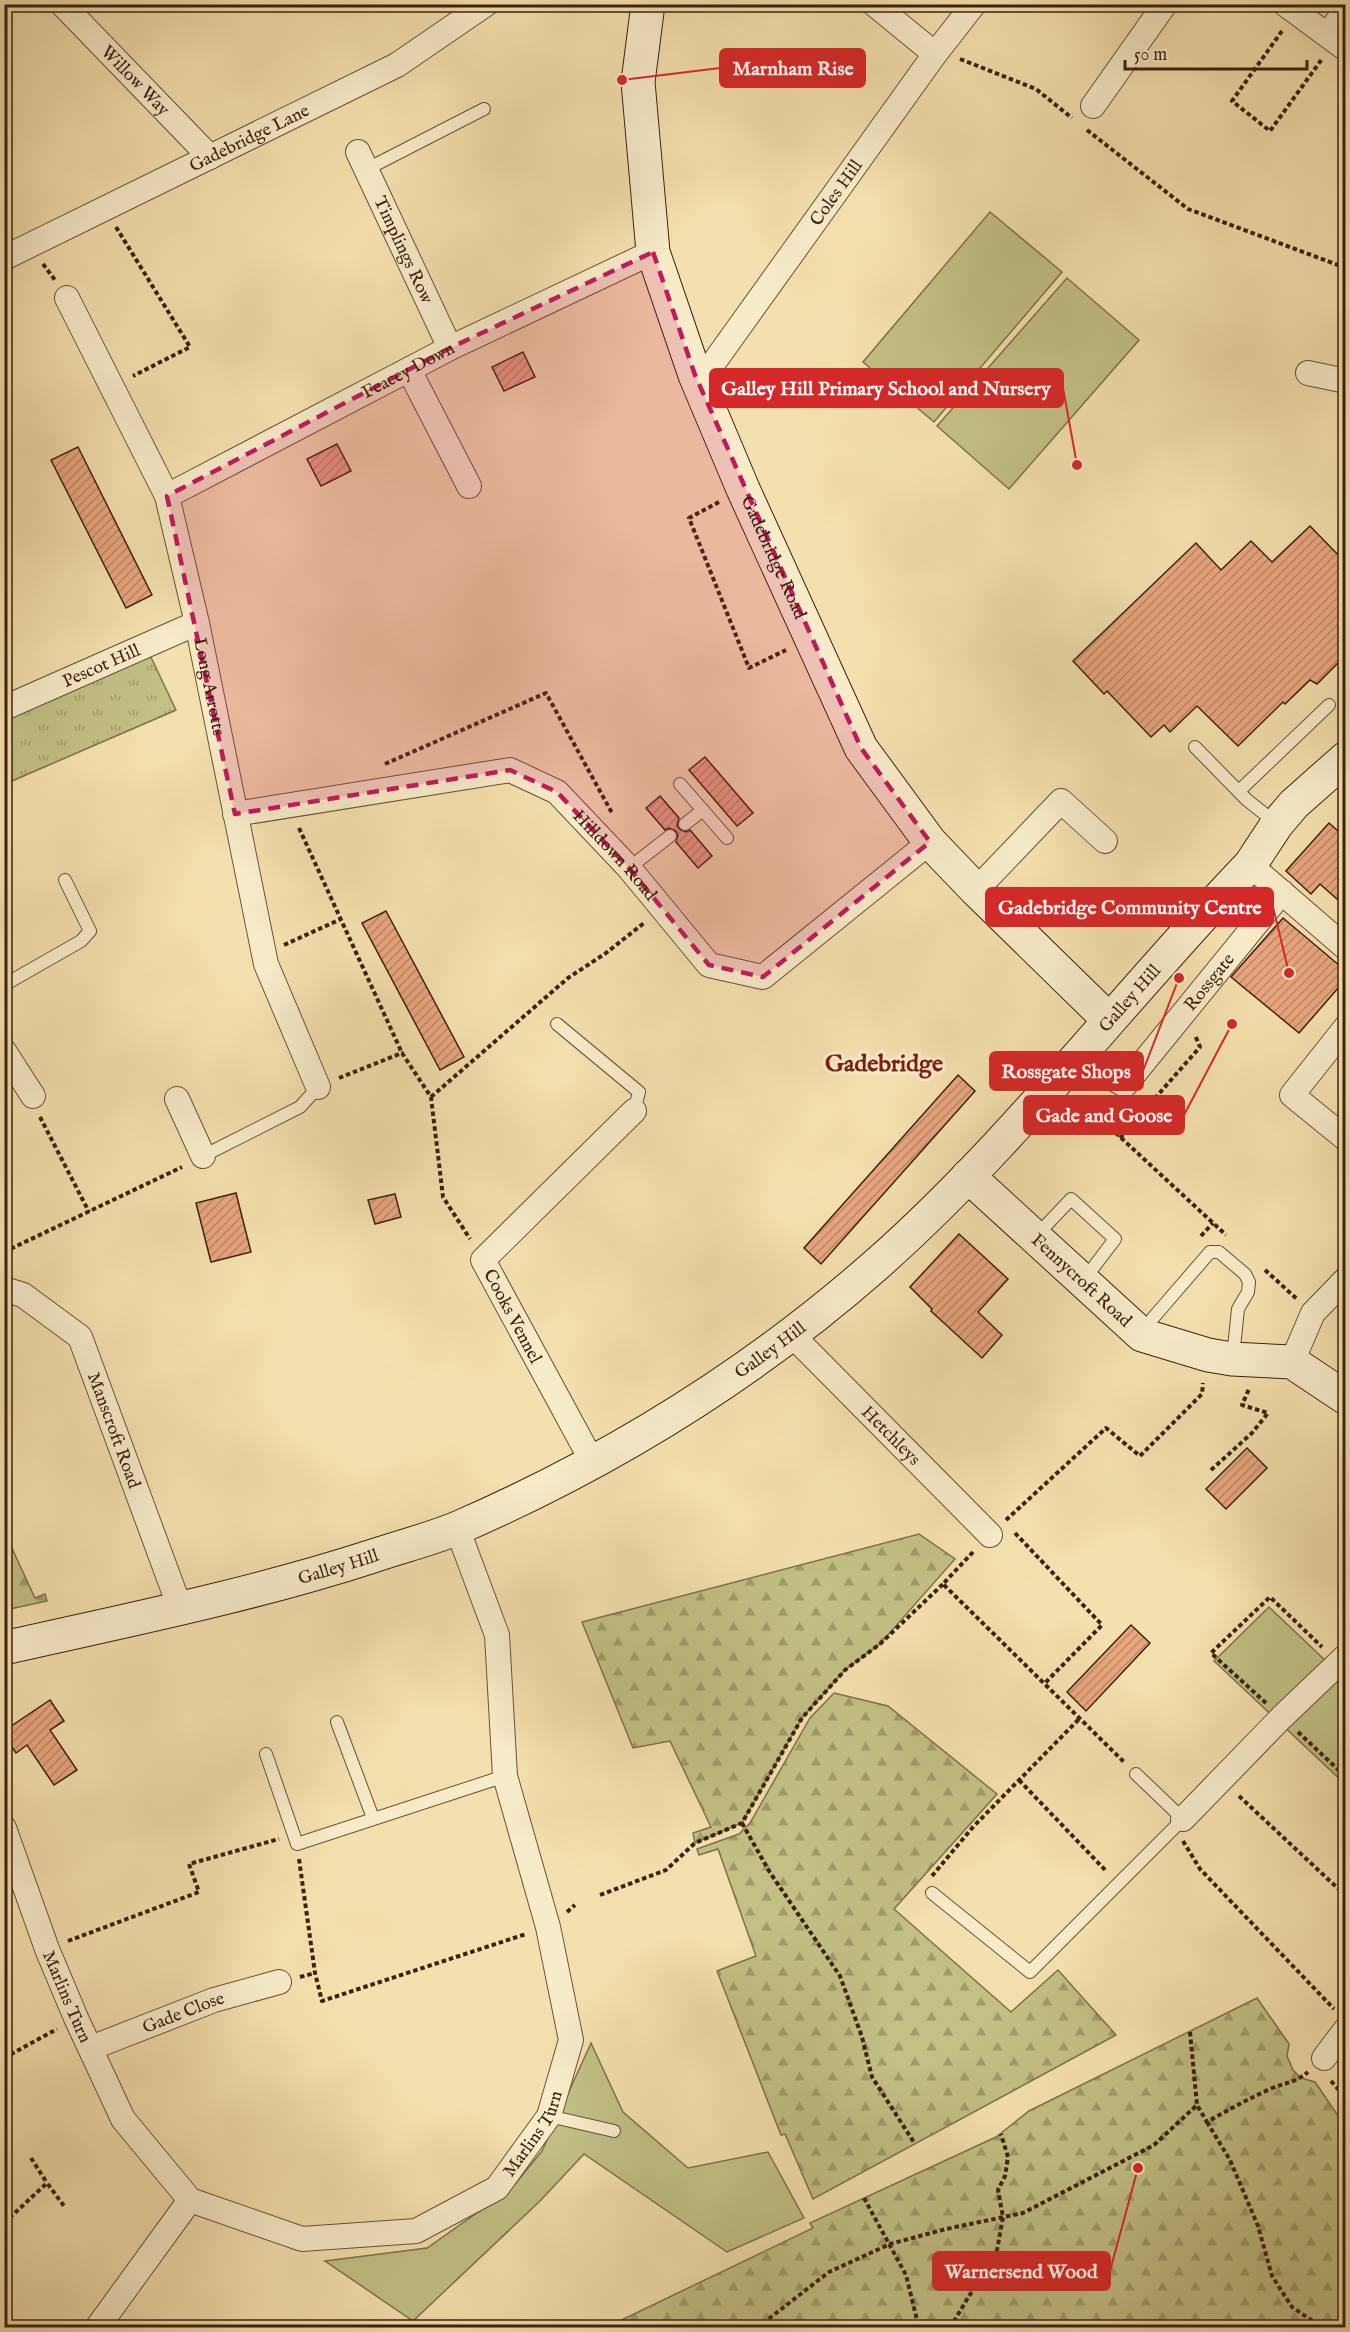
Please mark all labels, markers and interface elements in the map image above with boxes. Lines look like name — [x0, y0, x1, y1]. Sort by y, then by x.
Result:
scale bar — [1125, 33, 1306, 71]
street label: Willow Way — [95, 41, 174, 122]
text: 50 m — [1134, 44, 1167, 67]
callout: Marnham Rise — [720, 49, 865, 87]
text: Marnham Rise — [732, 57, 854, 82]
street label: Gadebridge Lane — [186, 100, 314, 178]
street label: Coles Hill — [805, 156, 868, 231]
street label: Timplings Row — [368, 193, 438, 309]
street label: Feacey Down — [358, 337, 459, 405]
callout: Galley Hill Primary School and Nursery — [710, 369, 1063, 407]
text: Galley Hill Primary School and Nursery — [721, 377, 1052, 402]
street label: Gadebridge Road — [735, 493, 811, 624]
street label: Long Arrotts — [187, 636, 230, 738]
street label: Pescot Hill — [59, 639, 144, 694]
street label: Hilldown Road — [567, 805, 661, 906]
callout: Gadebridge Community Centre — [986, 888, 1273, 926]
text: Gadebridge Community Centre — [998, 896, 1263, 921]
street label: Rossgate — [1180, 949, 1240, 1016]
street label: Galley Hill — [1094, 960, 1167, 1038]
district label: Gadebridge — [825, 1049, 943, 1080]
callout: Rossgate Shops — [990, 1052, 1143, 1090]
text: Rossgate Shops — [1001, 1060, 1131, 1085]
callout: Gade and Goose — [1024, 1096, 1184, 1134]
text: Gade and Goose — [1036, 1104, 1173, 1129]
street label: Fennycroft Road — [1025, 1229, 1136, 1333]
street label: Cooks Vennel — [477, 1266, 546, 1368]
street label: Galley Hill — [731, 1317, 811, 1385]
street label: Manscroft Road — [81, 1369, 145, 1492]
street label: Hetchleys — [855, 1401, 925, 1471]
street label: Galley Hill — [296, 1545, 382, 1591]
street label: Marlins Turn — [36, 1947, 96, 2047]
street label: Gade Close — [140, 1988, 227, 2040]
street label: Marlins Turn — [499, 2088, 569, 2182]
callout: Warnersend Wood — [933, 2252, 1110, 2290]
text: Warnersend Wood — [943, 2260, 1099, 2285]

